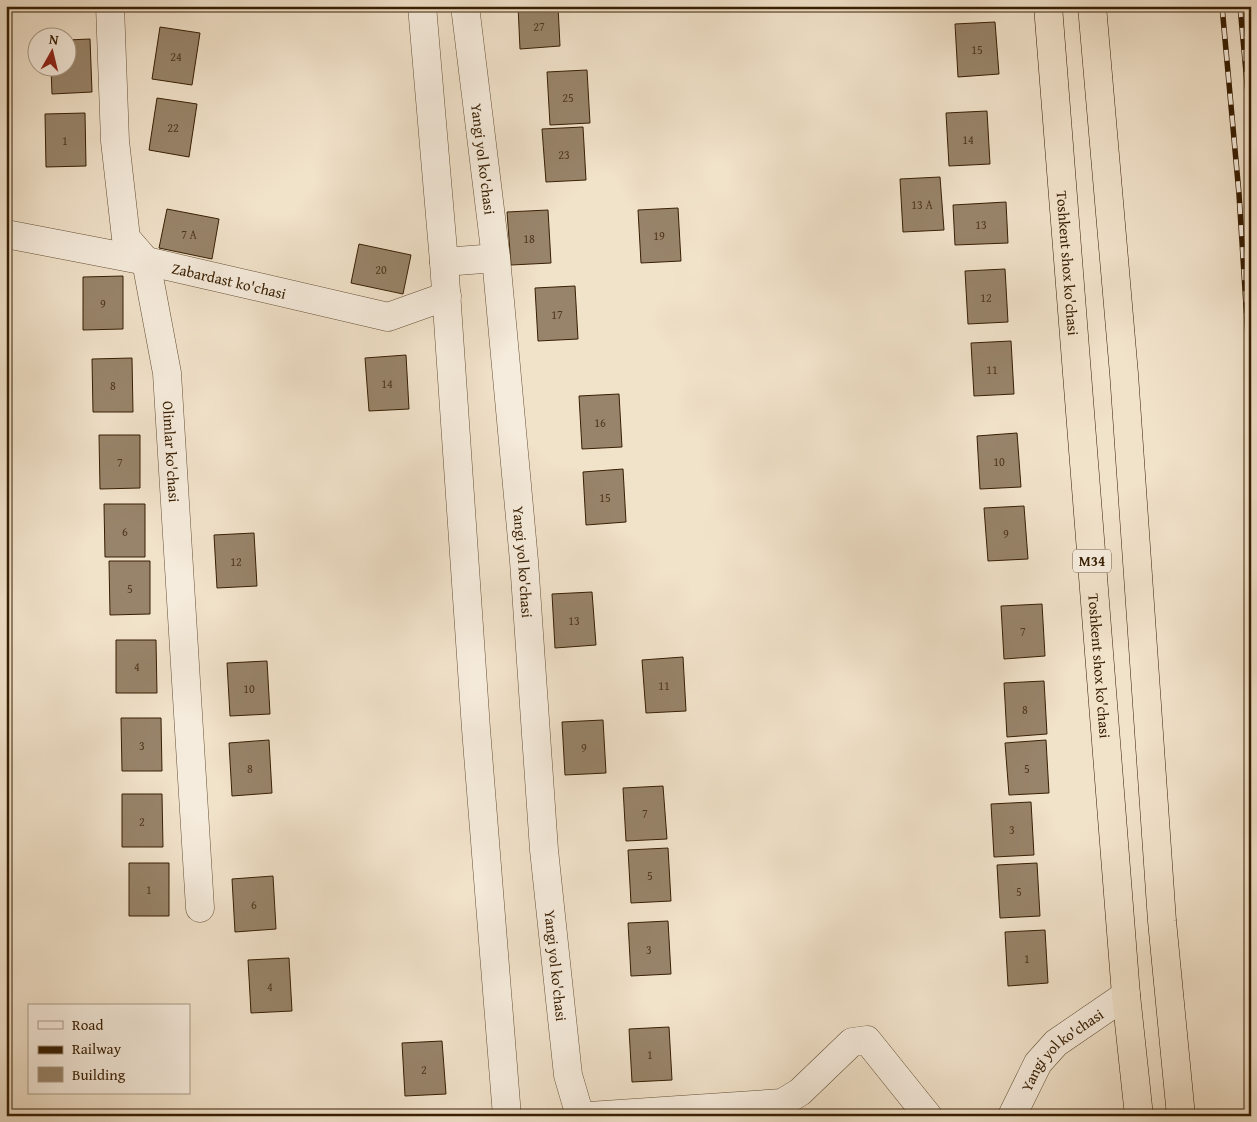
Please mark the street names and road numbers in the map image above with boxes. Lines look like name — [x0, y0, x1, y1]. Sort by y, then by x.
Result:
street label: Yangi yol ko'chasi — [467, 102, 501, 216]
street label: Toshkent shox ko'chasi — [1052, 190, 1084, 336]
street label: Zabardast ko'chasi — [170, 257, 288, 304]
street label: Olimlar ko'chasi — [158, 400, 185, 503]
street label: Yangi yol ko'chasi — [508, 505, 538, 618]
road number: M34 — [1073, 550, 1111, 572]
street label: Toshkent shox ko'chasi — [1084, 593, 1116, 739]
street label: Yangi yol ko'chasi — [540, 909, 573, 1022]
street label: Yangi yol ko'chasi — [1015, 1003, 1107, 1095]

